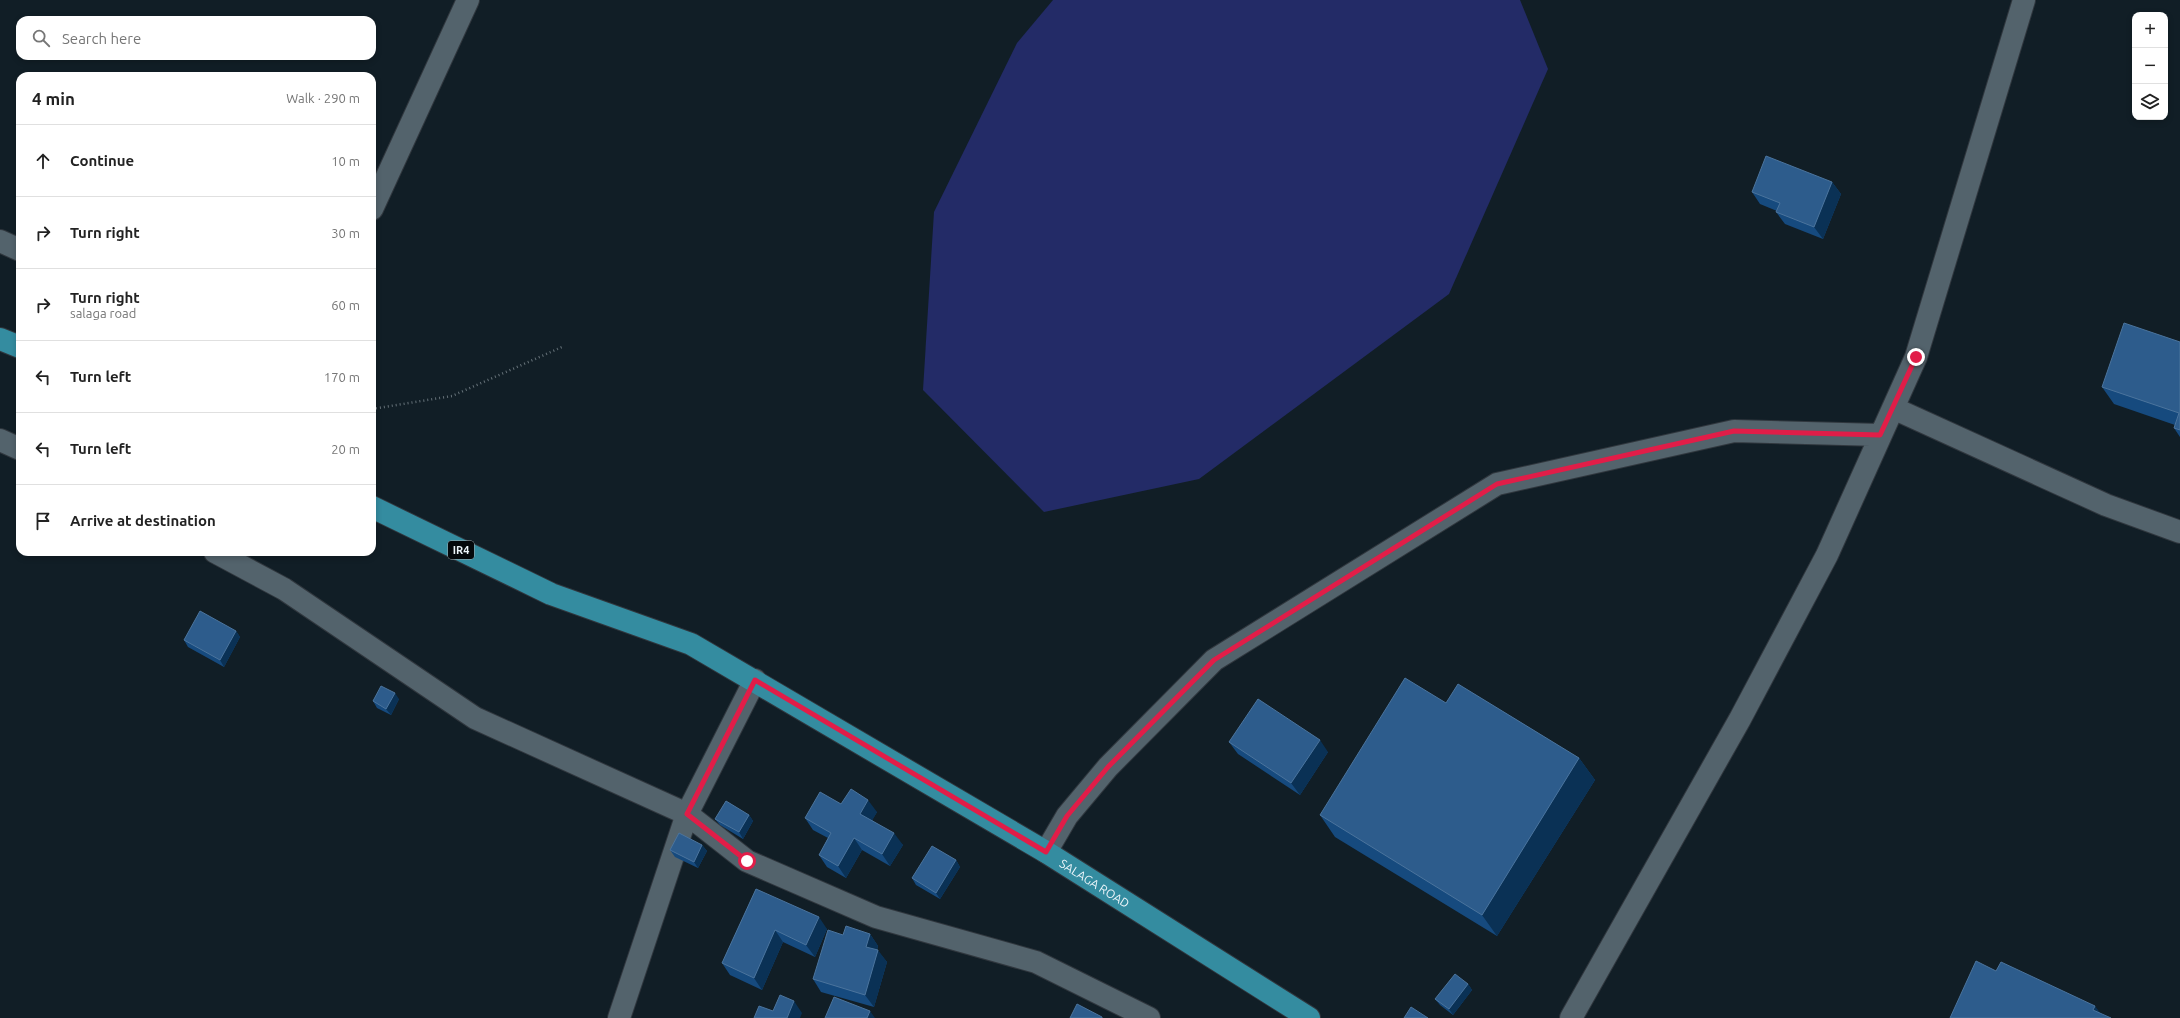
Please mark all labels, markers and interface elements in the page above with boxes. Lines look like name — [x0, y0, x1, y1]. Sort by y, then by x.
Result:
map controls — [2132, 12, 2168, 120]
button: + — [2132, 12, 2168, 48]
search box — [16, 16, 376, 60]
icon: search — [30, 27, 52, 49]
text: Search here — [62, 30, 141, 47]
button: − — [2132, 48, 2168, 84]
button: layers — [2132, 84, 2168, 120]
text: 4 min — [32, 89, 75, 108]
text: Walk · 290 m — [286, 91, 360, 105]
icon: ahead — [32, 150, 54, 172]
text: Continue — [70, 152, 134, 169]
text: 10 m — [331, 154, 360, 168]
icon: right — [32, 222, 54, 244]
text: Turn right — [70, 224, 140, 241]
text: 30 m — [331, 226, 360, 240]
text: Turn right — [70, 289, 140, 306]
icon: right — [32, 294, 54, 316]
text: 60 m — [331, 298, 360, 312]
text: salaga road — [70, 306, 136, 320]
route end — [1907, 348, 1925, 366]
icon: left — [32, 366, 54, 388]
text: Turn left — [70, 368, 131, 385]
text: 170 m — [324, 370, 360, 384]
icon: left — [32, 438, 54, 460]
text: Turn left — [70, 440, 131, 457]
text: 20 m — [331, 442, 360, 456]
icon: arrive — [32, 510, 54, 532]
text: Arrive at destination — [70, 512, 216, 529]
road number: IR4 — [448, 541, 474, 559]
route start — [738, 852, 756, 870]
street label: SALAGA ROAD — [1058, 856, 1132, 910]

